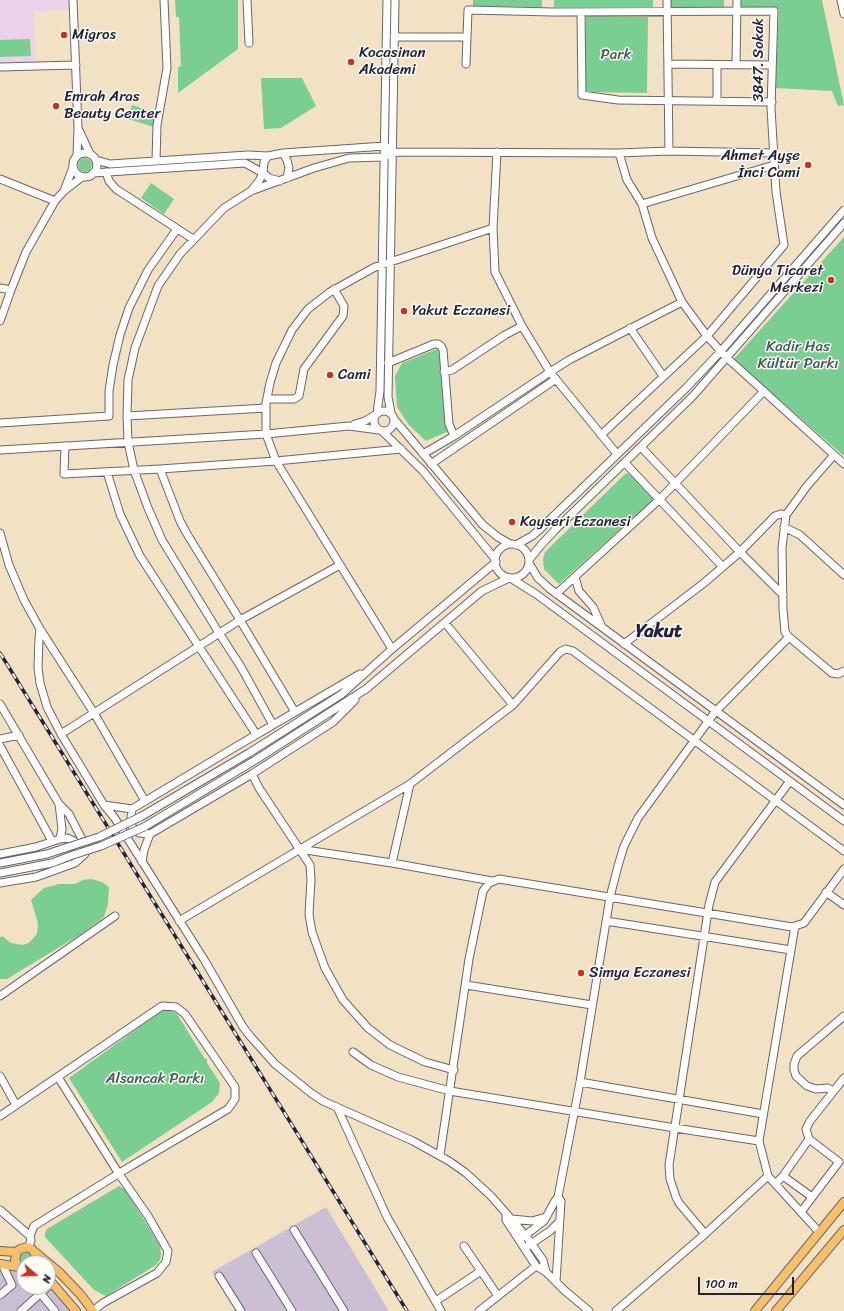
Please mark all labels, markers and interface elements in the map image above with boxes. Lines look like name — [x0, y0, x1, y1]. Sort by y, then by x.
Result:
street label: 3847. Sokak — [750, 18, 768, 102]
place label: Migros — [72, 26, 116, 44]
marker: Migros — [59, 30, 69, 40]
place label: Kocasinan Akademi — [359, 44, 426, 79]
park label: Park — [601, 46, 631, 64]
marker: Kocasinan Akademi — [346, 57, 356, 67]
place label: Emrah Aras Beauty Center — [64, 88, 161, 123]
marker: Emrah Aras Beauty Center — [51, 101, 61, 111]
place label: Ahmet Ayşe İnci Cami — [721, 147, 800, 182]
marker: Ahmet Ayşe İnci Cami — [803, 160, 813, 170]
place label: Dünya Ticaret Merkezi — [732, 262, 823, 297]
marker: Dünya Ticaret Merkezi — [826, 275, 836, 285]
place label: Yakut Eczanesi — [412, 302, 510, 320]
marker: Yakut Eczanesi — [399, 306, 409, 316]
park label: Kadir Has Kültür Parkı — [758, 338, 838, 373]
place label: Cami — [338, 366, 371, 384]
marker: Cami — [325, 370, 335, 380]
place label: Kayseri Eczanesi — [520, 513, 631, 531]
marker: Kayseri Eczanesi — [507, 517, 517, 527]
district label: Yakut — [636, 621, 682, 643]
place label: Simya Eczanesi — [589, 964, 691, 982]
marker: Simya Eczanesi — [576, 968, 586, 978]
park label: Alsancak Parkı — [106, 1070, 204, 1088]
north arrow — [16, 1255, 56, 1295]
scale bar — [700, 1269, 796, 1295]
text: N — [37, 1272, 57, 1286]
text: 100 m — [705, 1273, 738, 1295]

